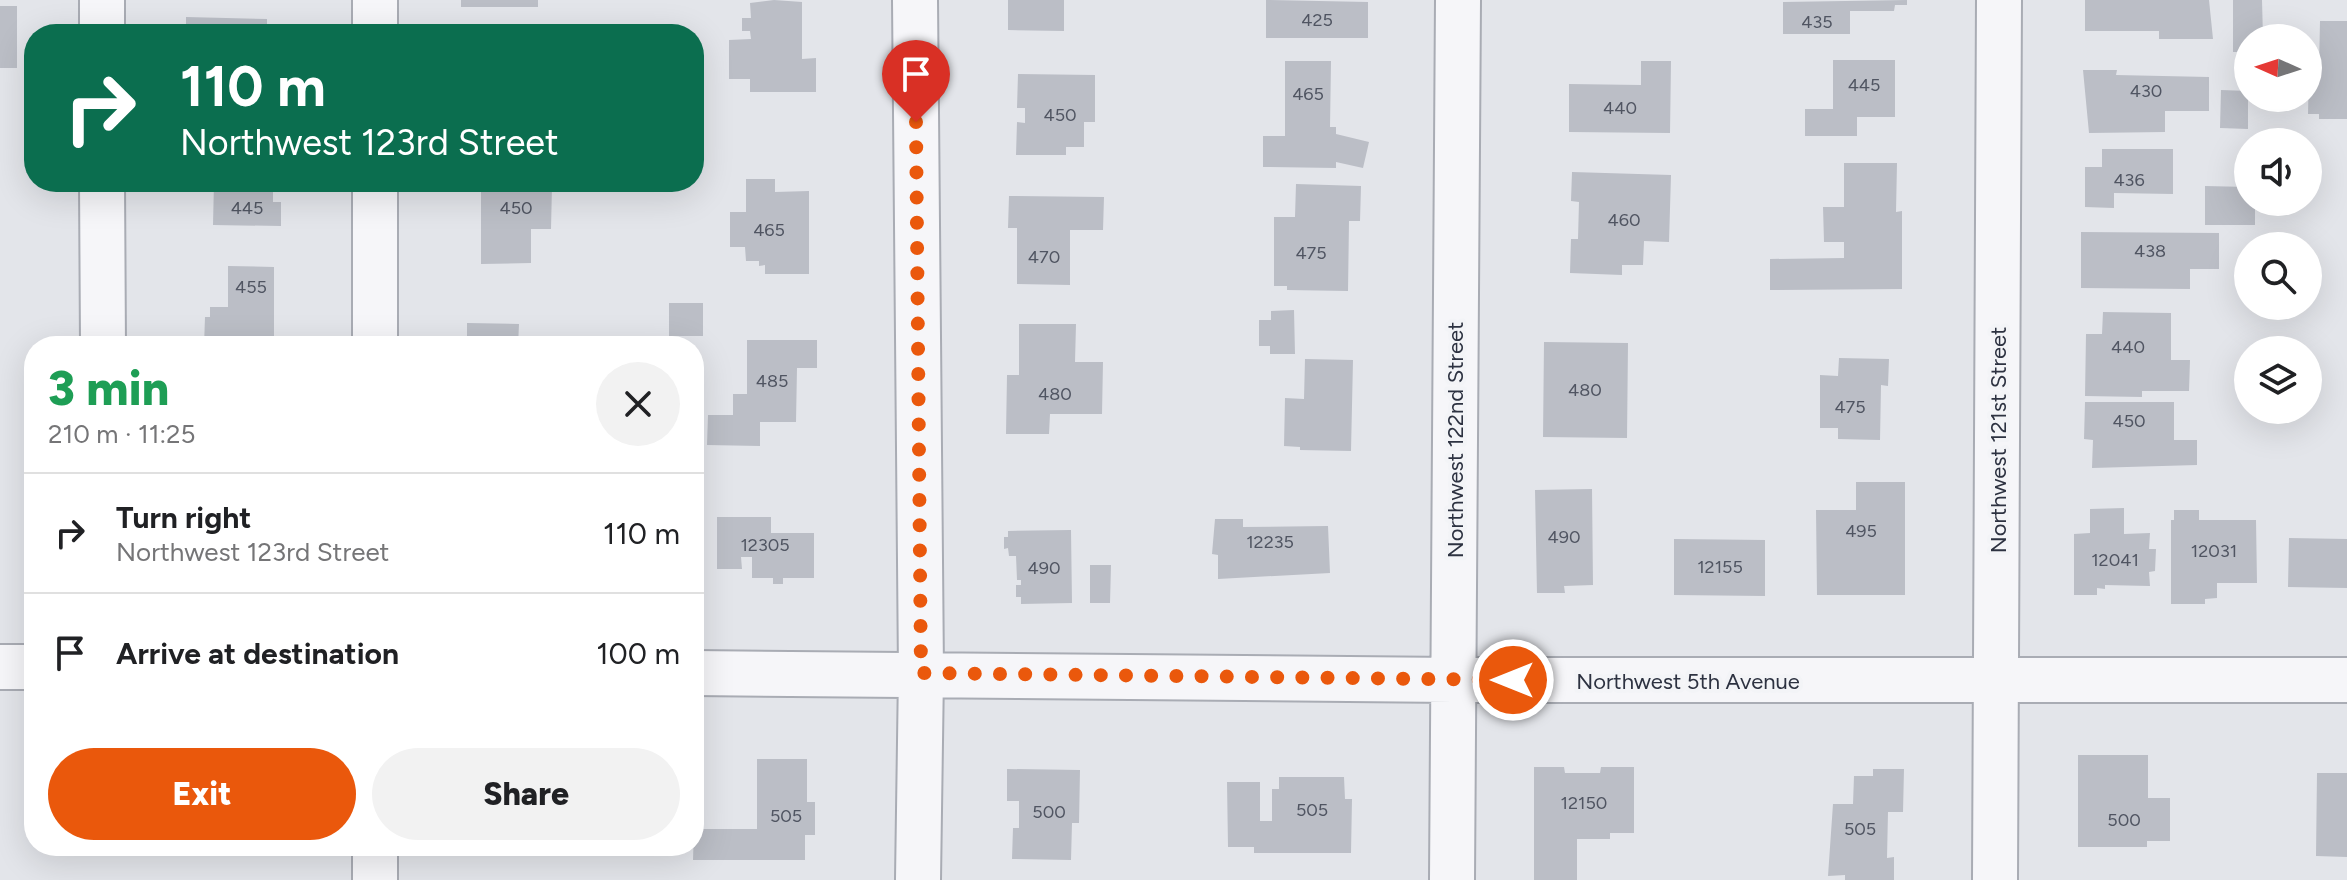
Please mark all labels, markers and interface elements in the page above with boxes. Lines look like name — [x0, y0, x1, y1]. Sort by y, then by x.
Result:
house number: 425 — [1301, 9, 1333, 31]
house number: 435 — [1801, 11, 1833, 33]
north arrow — [2234, 24, 2322, 112]
map controls — [2234, 24, 2322, 424]
pin — [882, 40, 950, 122]
icon: arrive — [894, 52, 938, 96]
text: 110 m — [180, 53, 326, 120]
icon: right — [48, 56, 152, 160]
house number: 445 — [1848, 74, 1880, 96]
house number: 430 — [2130, 80, 2162, 102]
house number: 465 — [1292, 83, 1324, 105]
house number: 440 — [1603, 97, 1637, 119]
house number: 450 — [1043, 104, 1077, 126]
text: Northwest 123rd Street — [180, 121, 559, 164]
button: sound — [2234, 128, 2322, 216]
house number: 436 — [2113, 169, 2145, 191]
house number: 445 — [231, 197, 263, 219]
house number: 450 — [499, 197, 533, 219]
house number: 460 — [1608, 209, 1640, 231]
house number: 465 — [753, 219, 785, 241]
button: search — [2234, 232, 2322, 320]
house number: 438 — [2134, 240, 2166, 262]
house number: 475 — [1295, 242, 1327, 264]
house number: 470 — [1028, 246, 1060, 268]
house number: 455 — [235, 276, 267, 298]
street label: Northwest 122nd Street — [1442, 322, 1469, 558]
street label: Northwest 121st Street — [1985, 327, 2012, 553]
house number: 440 — [2111, 336, 2145, 358]
button: layers — [2234, 336, 2322, 424]
text: 3 min — [48, 359, 169, 417]
button: close — [596, 362, 680, 446]
house number: 485 — [756, 370, 788, 392]
house number: 480 — [1568, 379, 1602, 401]
house number: 480 — [1038, 383, 1072, 405]
house number: 475 — [1834, 396, 1866, 418]
house number: 450 — [2112, 410, 2146, 432]
text: 210 m · 11:25 — [48, 418, 195, 450]
text: Turn right — [116, 499, 251, 536]
icon: right — [48, 511, 92, 555]
text: 110 m — [603, 515, 680, 552]
house number: 495 — [1845, 520, 1877, 542]
house number: 490 — [1548, 526, 1580, 548]
house number: 12235 — [1246, 531, 1294, 553]
house number: 12305 — [740, 534, 790, 556]
text: Northwest 123rd Street — [116, 536, 389, 568]
house number: 12031 — [2191, 540, 2237, 562]
house number: 12041 — [2091, 549, 2139, 571]
house number: 12155 — [1697, 556, 1743, 578]
house number: 490 — [1028, 557, 1060, 579]
icon: arrive — [48, 631, 92, 675]
text: Arrive at destination — [116, 635, 399, 672]
text: 100 m — [596, 635, 680, 672]
position arrow — [1471, 638, 1555, 722]
street label: Northwest 5th Avenue — [1576, 668, 1800, 695]
button: Exit — [48, 748, 356, 840]
button: Share — [372, 748, 680, 840]
house number: 12150 — [1561, 792, 1607, 814]
house number: 505 — [1296, 799, 1328, 821]
house number: 500 — [1032, 801, 1066, 823]
house number: 505 — [770, 805, 802, 827]
house number: 500 — [2107, 809, 2141, 831]
house number: 505 — [1844, 818, 1876, 840]

